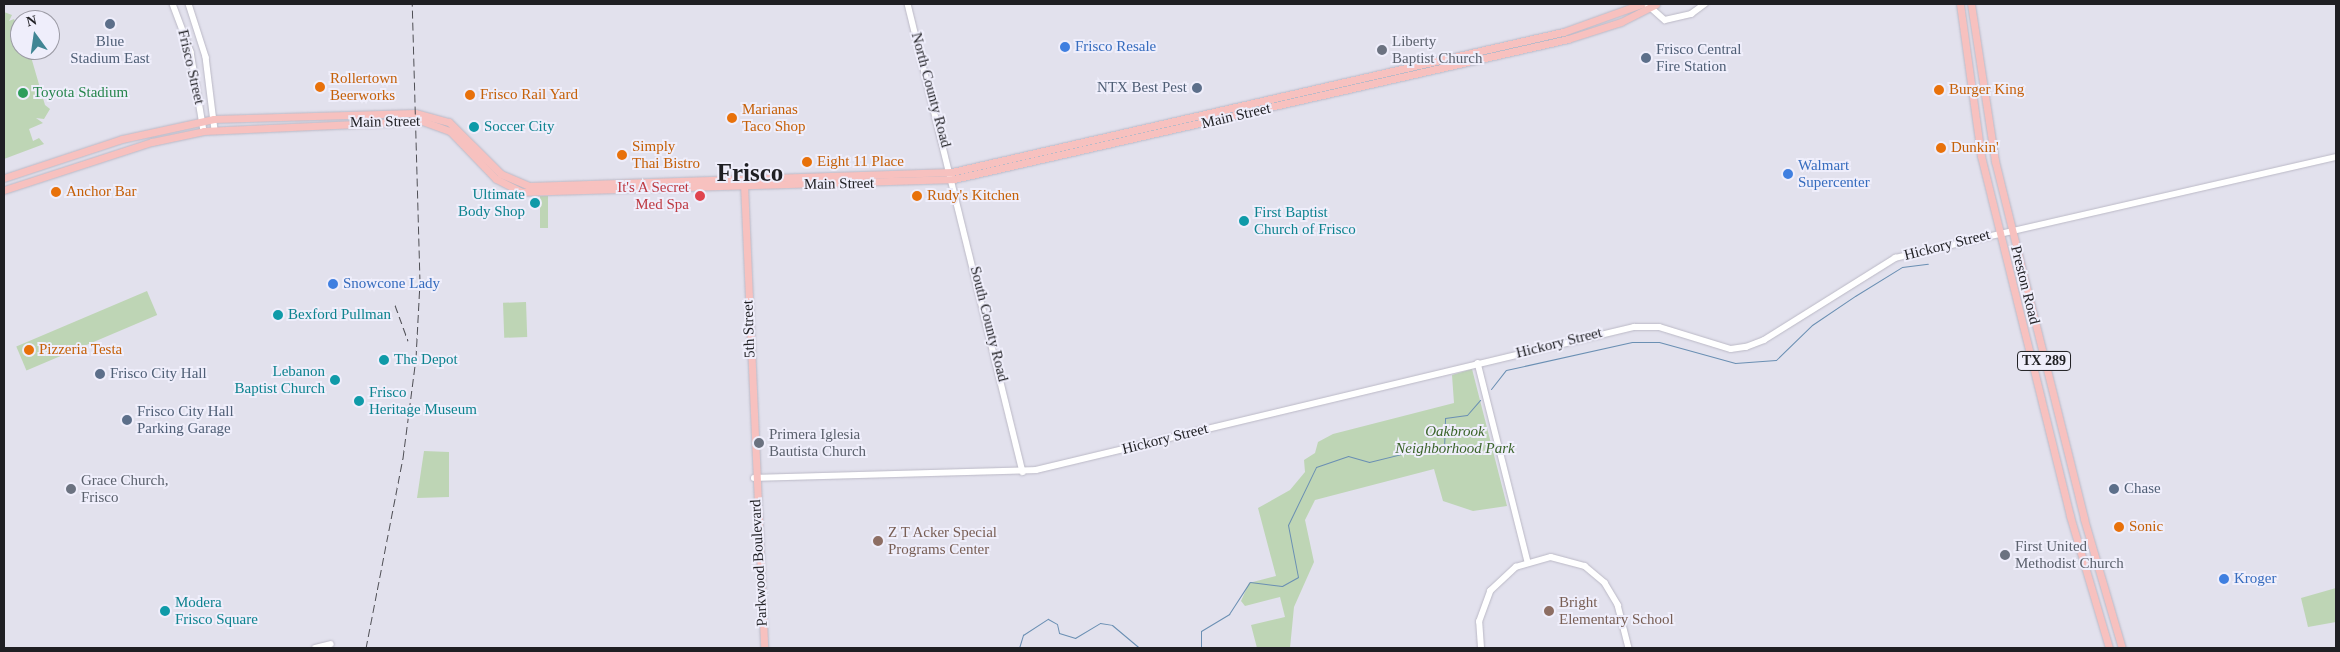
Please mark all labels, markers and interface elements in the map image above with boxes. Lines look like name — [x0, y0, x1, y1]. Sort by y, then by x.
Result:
north arrow — [10, 10, 60, 60]
text: N — [25, 12, 38, 29]
marker: Blue Stadium East — [104, 18, 116, 30]
street label: Frisco Street — [174, 28, 208, 106]
street label: North County Road — [907, 31, 955, 149]
place label: Blue Stadium East — [70, 32, 150, 67]
place label: Liberty Baptist Church — [1392, 32, 1482, 67]
place label: Frisco Resale — [1075, 38, 1156, 56]
place label: Frisco Central Fire Station — [1656, 40, 1741, 75]
marker: Frisco Resale — [1059, 41, 1071, 53]
marker: Liberty Baptist Church — [1376, 44, 1388, 56]
marker: Frisco Central Fire Station — [1640, 52, 1652, 64]
place label: Rollertown Beerworks — [330, 69, 397, 104]
place label: NTX Best Pest — [1097, 79, 1187, 97]
marker: Rollertown Beerworks — [314, 81, 326, 93]
place label: Burger King — [1949, 81, 2024, 99]
marker: NTX Best Pest — [1191, 82, 1203, 94]
place label: Toyota Stadium — [33, 84, 128, 102]
marker: Burger King — [1933, 84, 1945, 96]
place label: Frisco Rail Yard — [480, 86, 578, 104]
marker: Toyota Stadium — [17, 87, 29, 99]
marker: Frisco Rail Yard — [464, 89, 476, 101]
street label: Main Street — [1200, 99, 1272, 133]
place label: Marianas Taco Shop — [742, 100, 806, 135]
street label: Main Street — [350, 112, 420, 132]
marker: Marianas Taco Shop — [726, 112, 738, 124]
place label: Soccer City — [484, 118, 554, 136]
marker: Soccer City — [468, 121, 480, 133]
place label: Simply Thai Bistro — [632, 137, 700, 172]
place label: Dunkin' — [1951, 139, 1999, 157]
marker: Dunkin' — [1935, 142, 1947, 154]
marker: Simply Thai Bistro — [616, 149, 628, 161]
place label: Eight 11 Place — [817, 153, 904, 171]
marker: Eight 11 Place — [801, 156, 813, 168]
place label: Walmart Supercenter — [1798, 156, 1870, 191]
district label: Frisco — [717, 158, 783, 188]
marker: Walmart Supercenter — [1782, 168, 1794, 180]
street label: Main Street — [804, 174, 874, 194]
place label: It's A Secret Med Spa — [615, 178, 689, 213]
place label: Anchor Bar — [66, 183, 136, 201]
place label: Ultimate Body Shop — [458, 185, 525, 220]
marker: Anchor Bar — [50, 186, 62, 198]
place label: Rudy's Kitchen — [927, 187, 1019, 205]
marker: It's A Secret Med Spa — [693, 189, 707, 203]
marker: Rudy's Kitchen — [911, 190, 923, 202]
marker: Ultimate Body Shop — [529, 197, 541, 209]
place label: First Baptist Church of Frisco — [1254, 203, 1356, 238]
marker: First Baptist Church of Frisco — [1238, 215, 1250, 227]
street label: Hickory Street — [1902, 226, 1992, 264]
street label: Preston Road — [2007, 244, 2043, 326]
street label: South County Road — [966, 264, 1012, 384]
place label: Snowcone Lady — [343, 275, 440, 293]
marker: Snowcone Lady — [327, 278, 339, 290]
street label: 5th Street — [739, 300, 759, 358]
place label: Bexford Pullman — [288, 306, 391, 324]
marker: Bexford Pullman — [272, 309, 284, 321]
street label: Hickory Street — [1514, 324, 1604, 362]
place label: Pizzeria Testa — [39, 341, 122, 359]
marker: Pizzeria Testa — [23, 344, 35, 356]
road number: TX 289 — [2016, 350, 2072, 372]
place label: The Depot — [394, 351, 458, 369]
marker: The Depot — [378, 354, 390, 366]
place label: Lebanon Baptist Church — [235, 362, 325, 397]
place label: Frisco City Hall — [110, 365, 207, 383]
marker: Frisco City Hall — [94, 368, 106, 380]
marker: Lebanon Baptist Church — [329, 374, 341, 386]
place label: Frisco Heritage Museum — [369, 383, 477, 418]
marker: Frisco Heritage Museum — [353, 395, 365, 407]
place label: Frisco City Hall Parking Garage — [137, 402, 234, 437]
marker: Frisco City Hall Parking Garage — [121, 414, 133, 426]
street label: Hickory Street — [1120, 420, 1210, 458]
park label: Oakbrook Neighborhood Park — [1395, 422, 1515, 457]
place label: Primera Iglesia Bautista Church — [769, 425, 866, 460]
marker: Primera Iglesia Bautista Church — [753, 437, 765, 449]
place label: Grace Church, Frisco — [81, 471, 168, 506]
place label: Chase — [2124, 480, 2161, 498]
marker: Grace Church, Frisco — [65, 483, 77, 495]
marker: Chase — [2108, 483, 2120, 495]
street label: Parkwood Boulevard — [747, 499, 771, 627]
place label: Sonic — [2129, 518, 2163, 536]
marker: Sonic — [2113, 521, 2125, 533]
place label: Z T Acker Special Programs Center — [888, 523, 998, 558]
marker: Z T Acker Special Programs Center — [872, 535, 884, 547]
place label: First United Methodist Church — [2015, 537, 2124, 572]
marker: First United Methodist Church — [1999, 549, 2011, 561]
place label: Kroger — [2234, 570, 2276, 588]
marker: Kroger — [2218, 573, 2230, 585]
place label: Modera Frisco Square — [175, 593, 258, 628]
place label: Bright Elementary School — [1559, 593, 1674, 628]
marker: Modera Frisco Square — [159, 605, 171, 617]
marker: Bright Elementary School — [1543, 605, 1555, 617]

